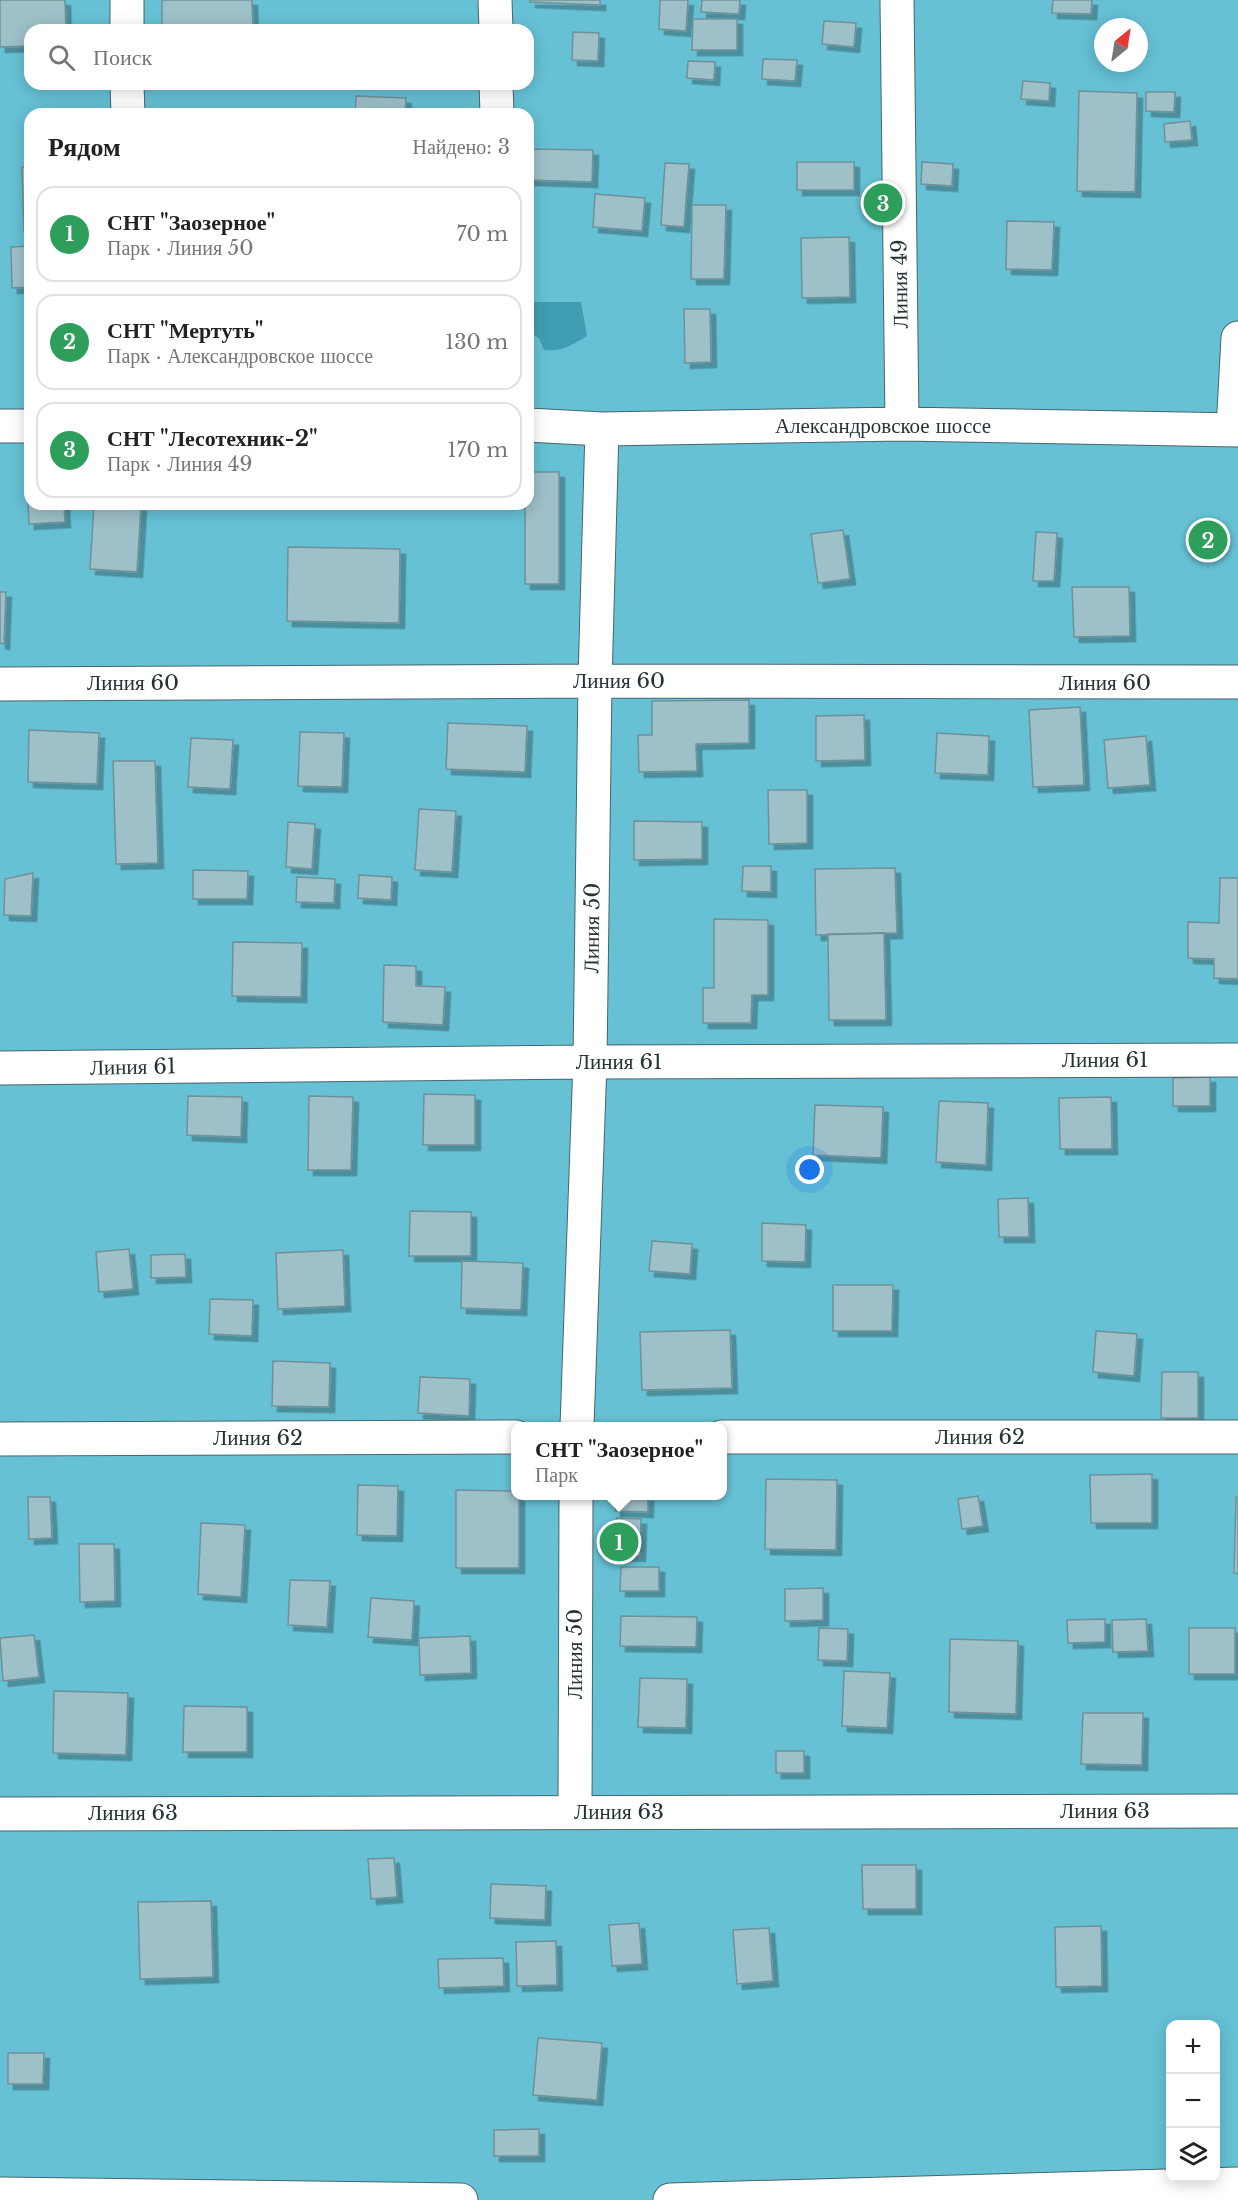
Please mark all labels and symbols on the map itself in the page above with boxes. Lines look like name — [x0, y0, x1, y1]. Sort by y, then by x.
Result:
north arrow — [1094, 18, 1148, 72]
pin: 3 — [864, 180, 902, 226]
street label: Линия 49 — [886, 239, 914, 329]
street label: Александровское шоссе — [775, 413, 991, 439]
pin: 2 — [1188, 518, 1228, 562]
street label: Линия 60 — [573, 668, 665, 694]
street label: Линия 60 — [87, 670, 179, 696]
street label: Линия 60 — [1059, 670, 1151, 696]
street label: Линия 50 — [578, 882, 606, 974]
street label: Линия 61 — [1062, 1047, 1148, 1073]
street label: Линия 61 — [576, 1049, 662, 1075]
street label: Линия 61 — [90, 1053, 176, 1081]
your location — [795, 1155, 824, 1184]
street label: Линия 62 — [935, 1424, 1025, 1450]
street label: Линия 62 — [213, 1425, 303, 1451]
pin: 1 — [600, 1520, 638, 1564]
street label: Линия 50 — [562, 1609, 588, 1699]
street label: Линия 63 — [1060, 1798, 1150, 1824]
street label: Линия 63 — [574, 1799, 664, 1825]
street label: Линия 63 — [88, 1800, 178, 1826]

